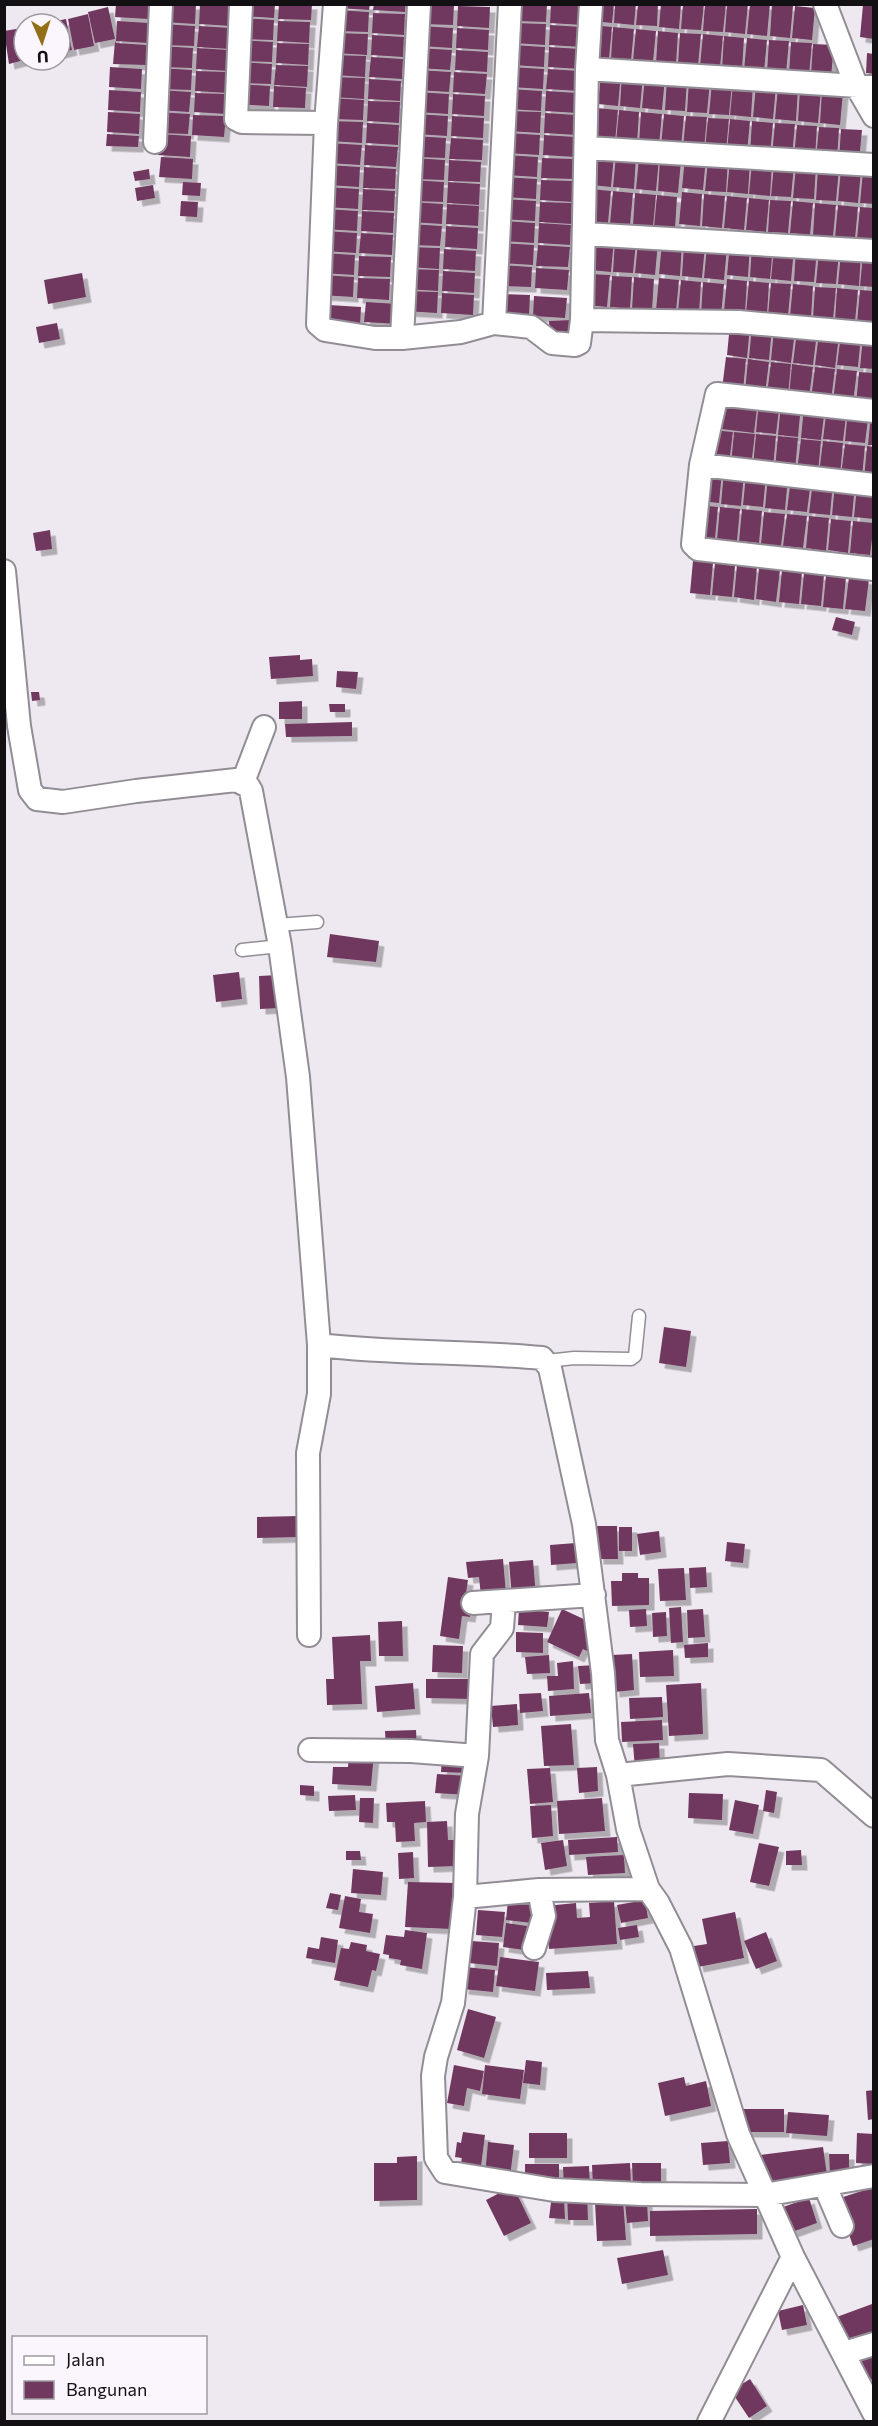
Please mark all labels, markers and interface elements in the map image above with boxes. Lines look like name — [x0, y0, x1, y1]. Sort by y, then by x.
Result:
north arrow — [12, 12, 72, 72]
text: U — [36, 48, 49, 67]
legend — [12, 2336, 207, 2414]
text: Jalan — [66, 2348, 105, 2370]
text: Bangunan — [66, 2378, 147, 2400]

